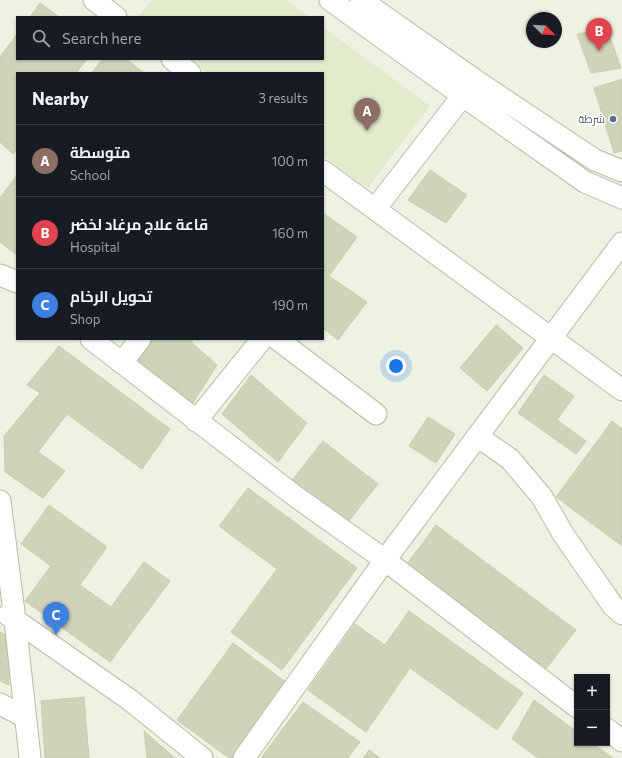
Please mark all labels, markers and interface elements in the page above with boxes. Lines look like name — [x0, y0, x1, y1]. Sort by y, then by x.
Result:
north arrow — [526, 12, 562, 48]
search box — [16, 16, 324, 60]
pin: B — [586, 18, 612, 51]
icon: search — [30, 27, 52, 49]
text: Search here — [62, 29, 141, 47]
text: Nearby — [32, 88, 89, 109]
text: 3 results — [259, 90, 308, 106]
pin: A — [354, 98, 380, 131]
place label: شرطة — [578, 112, 605, 126]
marker: شرطة — [608, 114, 618, 124]
text: متوسطة — [70, 143, 130, 161]
text: A — [40, 153, 50, 169]
text: 100 m — [272, 153, 308, 169]
text: School — [70, 167, 110, 183]
text: قاعة علاج مرغاد لخضر — [70, 215, 208, 233]
text: B — [41, 225, 49, 241]
text: 160 m — [272, 225, 308, 241]
text: Hospital — [70, 239, 120, 255]
text: تحويل الرخام — [70, 287, 152, 305]
text: C — [41, 297, 49, 313]
text: 190 m — [272, 297, 308, 313]
text: Shop — [70, 311, 101, 327]
your location — [386, 356, 406, 376]
pin: C — [43, 602, 69, 635]
map controls — [574, 674, 610, 746]
button: + — [574, 674, 610, 710]
button: − — [574, 710, 610, 746]

